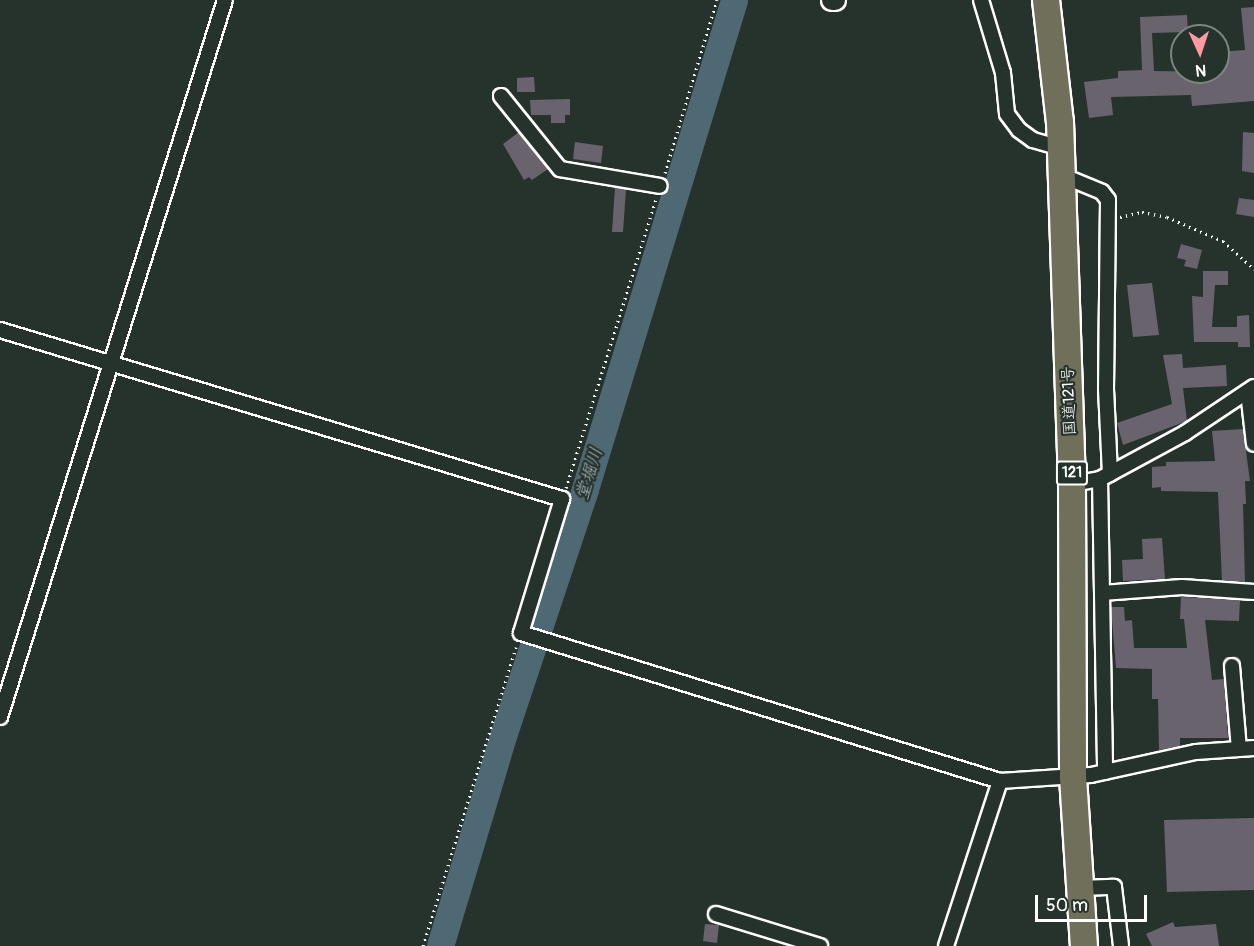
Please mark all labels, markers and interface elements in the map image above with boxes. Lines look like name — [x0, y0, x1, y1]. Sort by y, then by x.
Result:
north arrow — [1170, 24, 1230, 84]
text: N — [1195, 60, 1207, 80]
street label: 国道121号 — [1058, 366, 1080, 436]
water label: 堂堀川 — [572, 445, 608, 503]
road number: 121 — [1056, 461, 1088, 485]
scale bar — [1038, 883, 1150, 921]
text: 50 m — [1046, 894, 1088, 917]

